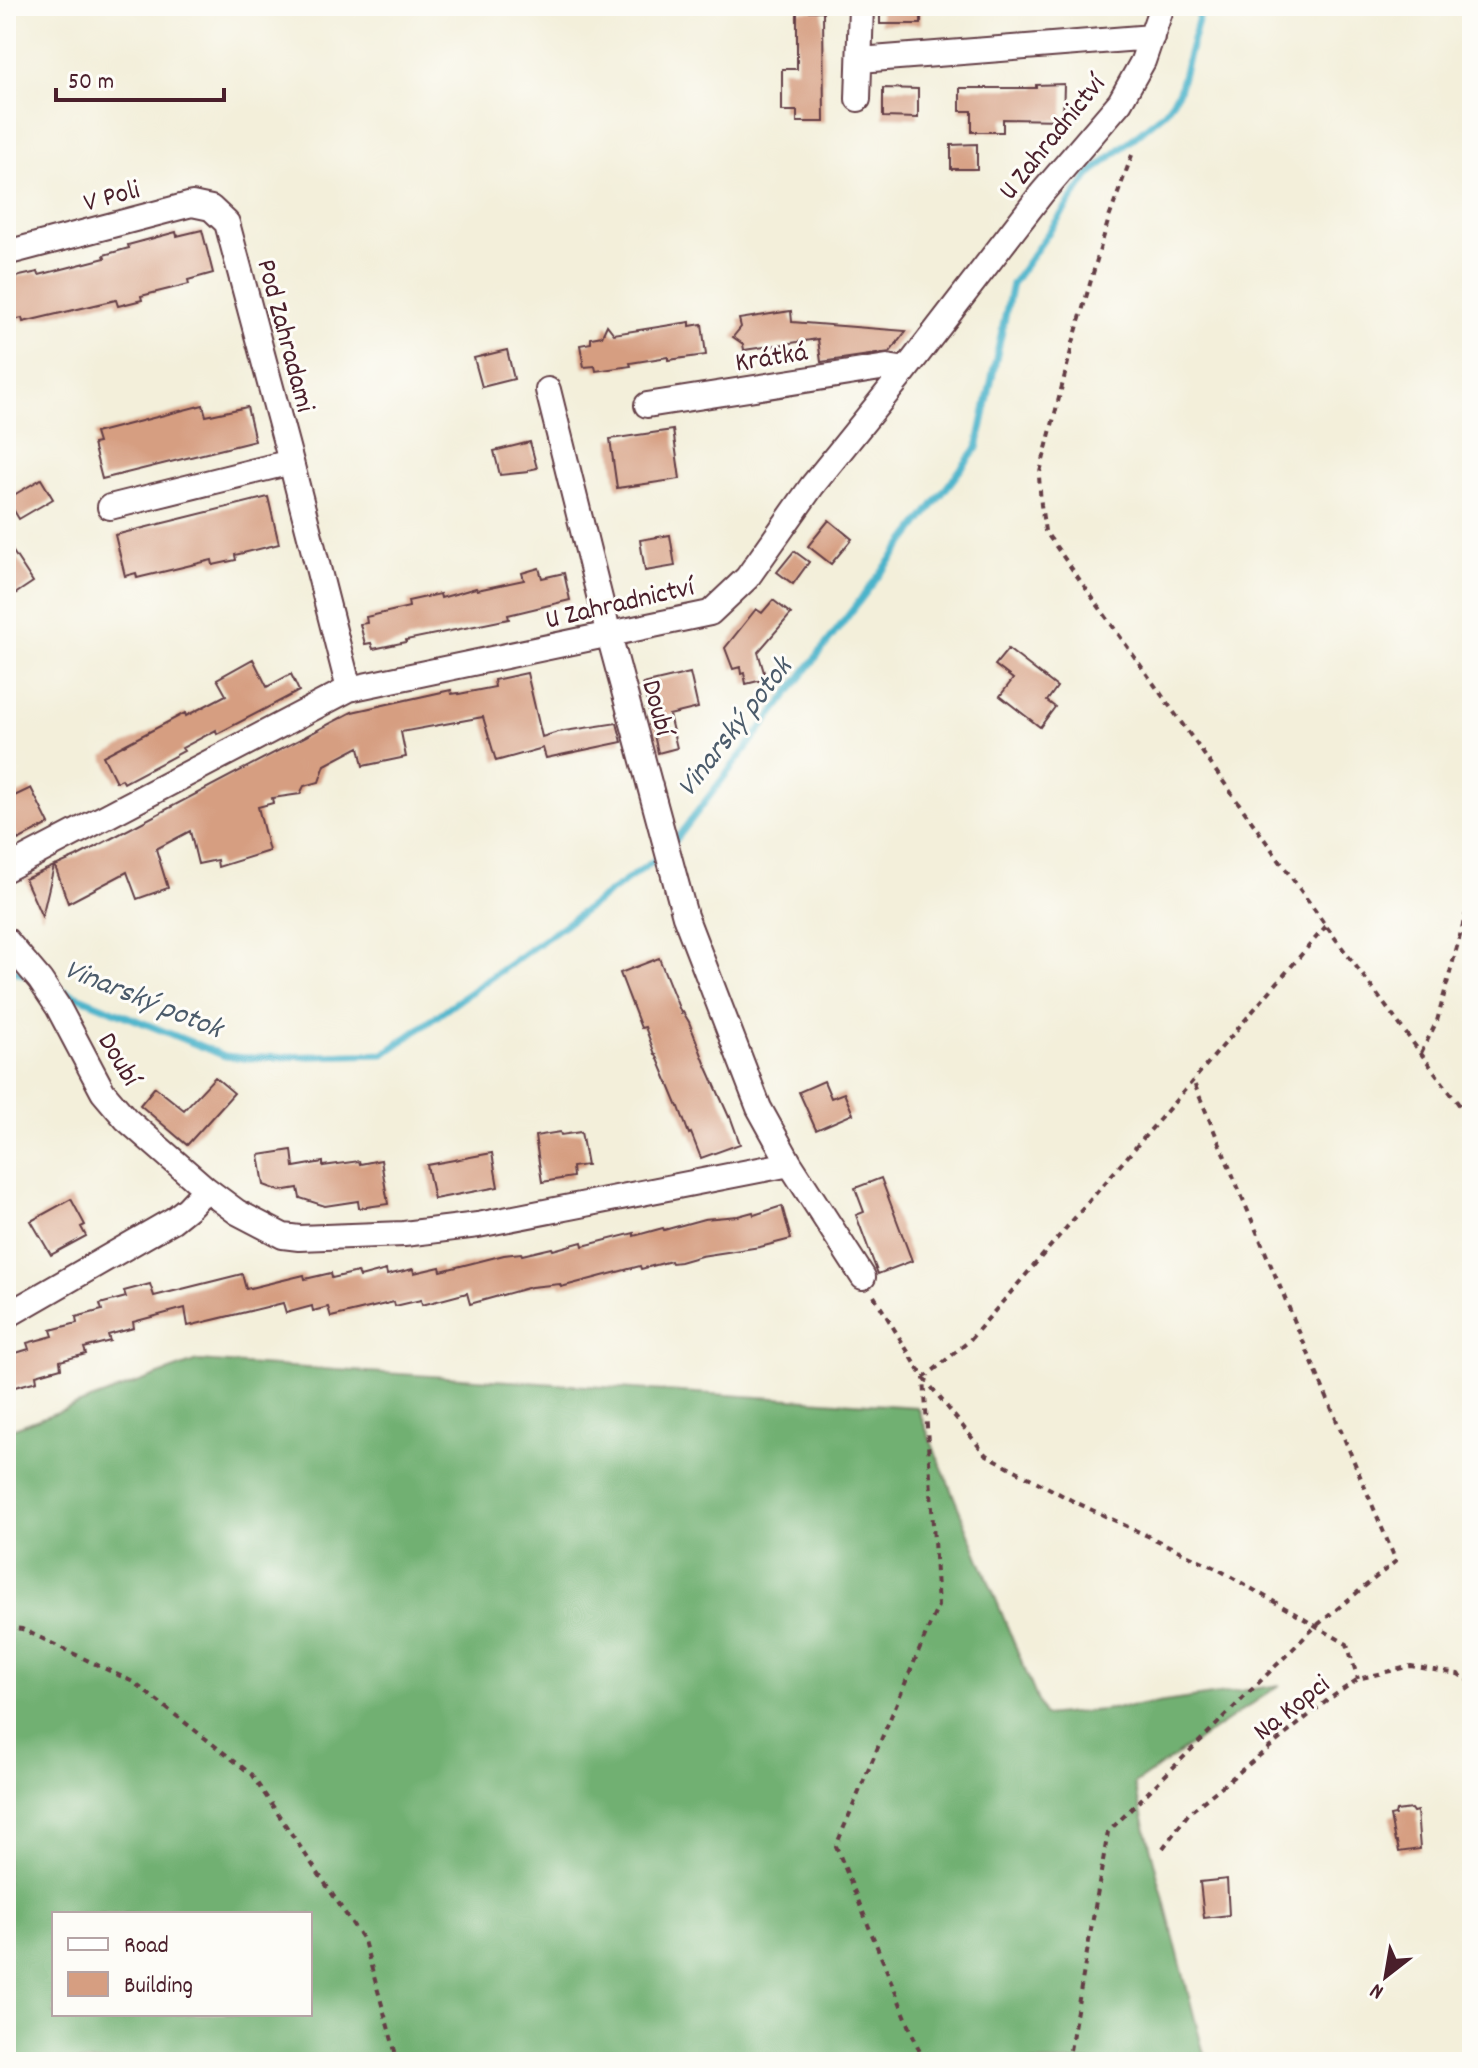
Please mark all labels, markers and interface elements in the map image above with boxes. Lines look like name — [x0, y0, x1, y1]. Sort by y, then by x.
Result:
scale bar — [56, 52, 224, 102]
text: 50 m — [68, 66, 114, 100]
street label: U Zahradnictví — [991, 66, 1118, 211]
street label: V Poli — [80, 172, 145, 226]
street label: Pod Zahradami — [244, 255, 323, 417]
street label: Krátká — [733, 334, 811, 385]
street label: U Zahradnictví — [542, 569, 700, 642]
water label: Vinarský potok — [668, 648, 807, 808]
street label: Doubí — [629, 676, 682, 742]
water label: Vinarský potok — [57, 950, 230, 1053]
street label: Doubí — [85, 1026, 149, 1097]
street label: Na Kopci — [1246, 1667, 1340, 1753]
legend — [52, 1912, 312, 2016]
text: Road — [124, 1930, 169, 1964]
north arrow — [1346, 1936, 1426, 2016]
text: Building — [124, 1970, 193, 2004]
text: N — [1365, 1974, 1390, 2006]

